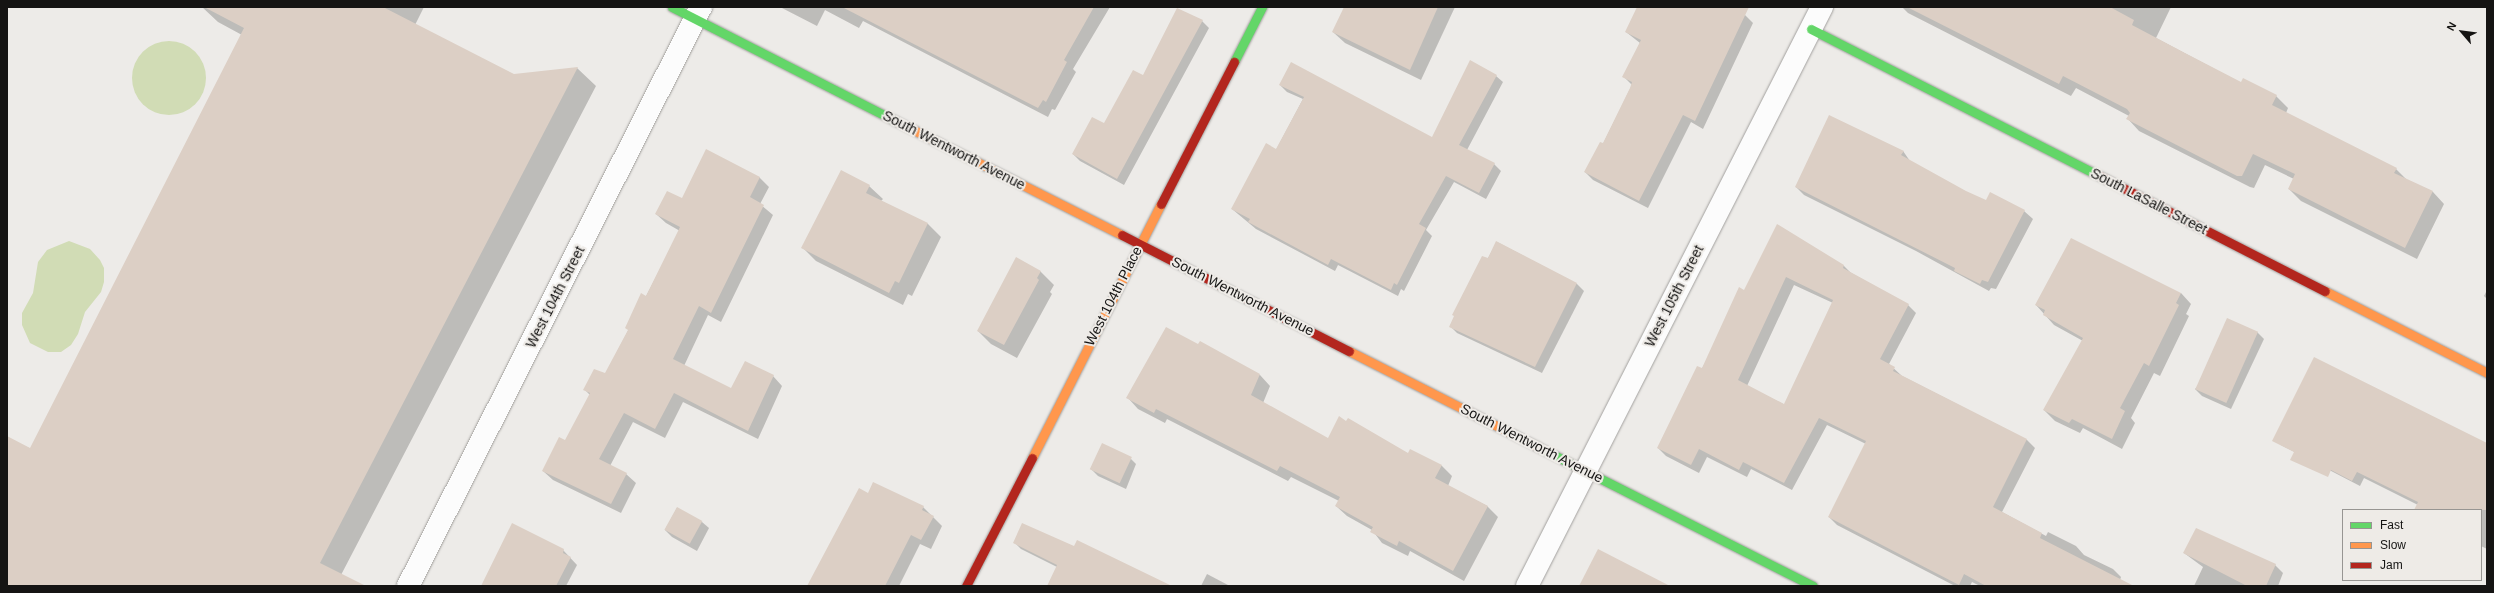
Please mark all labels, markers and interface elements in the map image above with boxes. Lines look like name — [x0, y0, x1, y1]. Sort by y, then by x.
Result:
north arrow — [2442, 12, 2482, 52]
text: N — [2444, 20, 2459, 33]
street label: South Wentworth Avenue — [880, 107, 1028, 193]
street label: South LaSalle Street — [2088, 164, 2210, 238]
street label: West 105th Street — [1641, 242, 1707, 350]
street label: West 104th Street — [522, 243, 588, 351]
street label: West 104th Place — [1081, 243, 1145, 349]
street label: South Wentworth Avenue — [1169, 253, 1317, 339]
street label: South Wentworth Avenue — [1458, 400, 1606, 486]
legend — [2342, 509, 2482, 581]
text: Fast — [2380, 518, 2403, 532]
text: Slow — [2380, 538, 2406, 552]
text: Jam — [2380, 558, 2403, 572]

